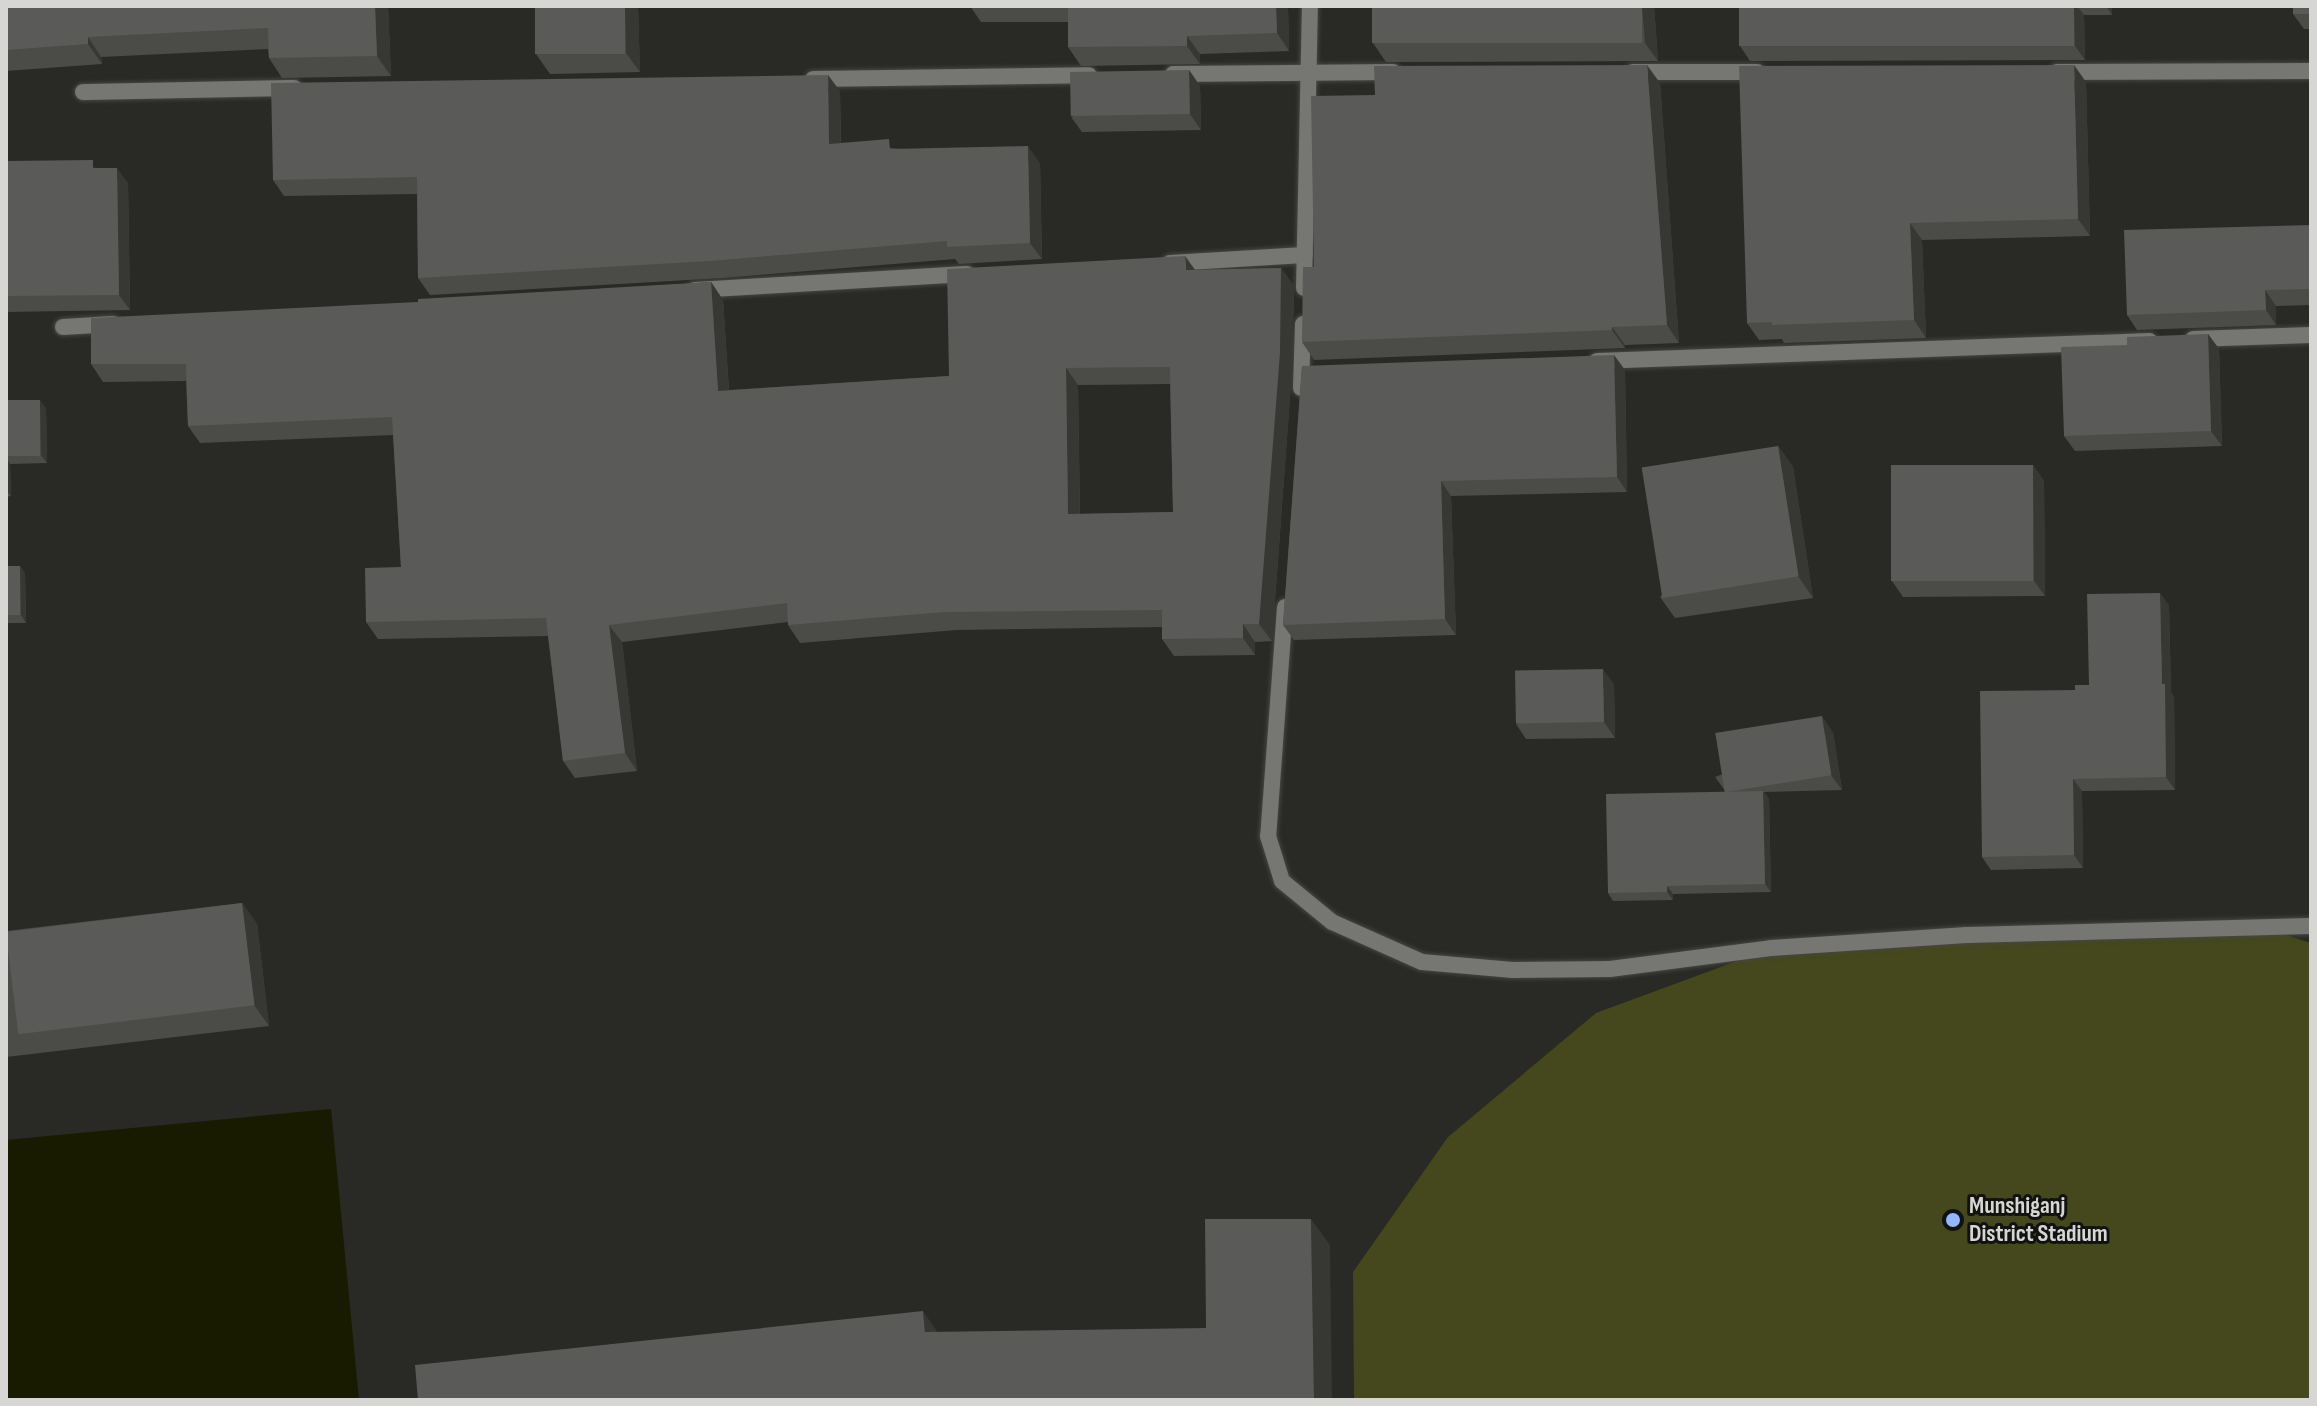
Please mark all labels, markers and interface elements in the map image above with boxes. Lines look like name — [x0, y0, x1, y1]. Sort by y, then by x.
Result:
place label: Munshiganj District Stadium — [1969, 1192, 2108, 1248]
marker: Munshiganj District Stadium — [1944, 1211, 1962, 1229]

